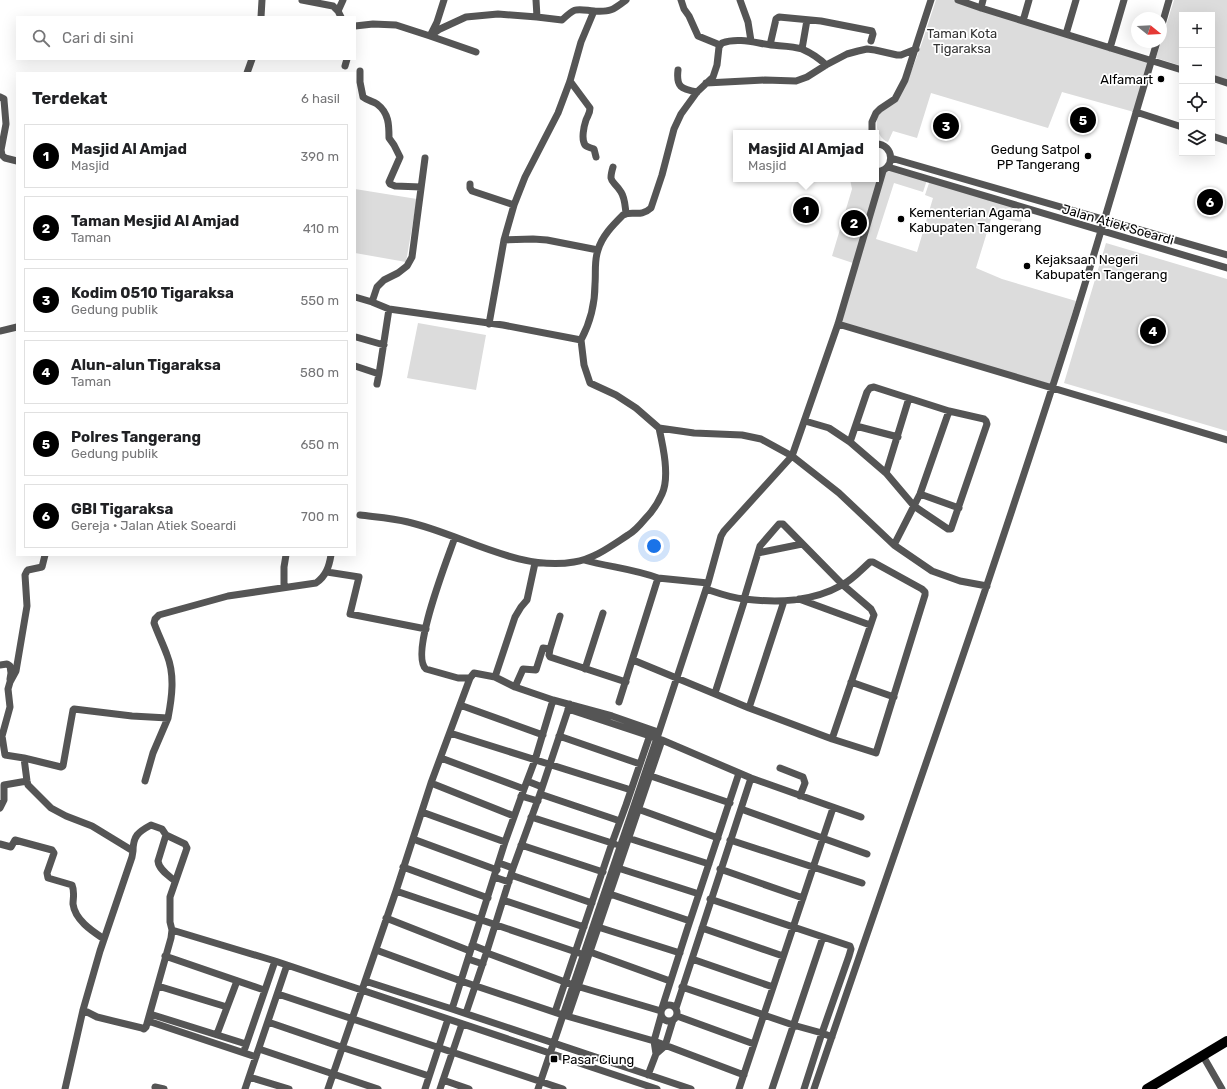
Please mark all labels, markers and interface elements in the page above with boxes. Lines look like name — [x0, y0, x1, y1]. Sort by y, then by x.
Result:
north arrow — [1131, 12, 1167, 48]
map controls — [1179, 12, 1215, 156]
button: + — [1179, 12, 1215, 48]
search box — [16, 16, 356, 60]
park label: Taman Kota Tigaraksa — [927, 26, 997, 57]
icon: search — [30, 27, 52, 49]
text: Cari di sini — [62, 29, 134, 47]
button: − — [1179, 48, 1215, 84]
place label: Alfamart — [1100, 72, 1153, 87]
marker: Alfamart — [1156, 74, 1166, 84]
button: locate — [1179, 84, 1215, 120]
text: Terdekat — [32, 88, 107, 108]
text: 6 hasil — [301, 91, 340, 106]
pin: 5 — [1070, 105, 1096, 135]
pin: 3 — [933, 111, 959, 141]
button: layers — [1179, 120, 1215, 156]
popup — [733, 130, 879, 182]
text: Masjid Al Amjad — [71, 140, 187, 158]
text: Masjid Al Amjad — [748, 140, 864, 158]
place label: Gedung Satpol PP Tangerang — [991, 142, 1080, 173]
text: 1 — [43, 149, 49, 164]
text: 390 m — [300, 149, 339, 164]
marker: Gedung Satpol PP Tangerang — [1083, 151, 1093, 161]
text: Masjid — [71, 158, 109, 173]
text: Masjid — [748, 158, 786, 173]
pin: 6 — [1197, 187, 1223, 217]
pin: 1 — [793, 195, 819, 225]
street label: Jalan Atiek Soeardi — [1060, 201, 1176, 248]
place label: Kementerian Agama Kabupaten Tangerang — [909, 205, 1042, 236]
pin: 2 — [841, 208, 867, 238]
text: Taman Mesjid Al Amjad — [71, 212, 239, 230]
marker: Kementerian Agama Kabupaten Tangerang — [896, 214, 906, 224]
text: 2 — [42, 221, 50, 236]
text: 410 m — [303, 221, 339, 236]
text: Taman — [71, 230, 111, 245]
place label: Kejaksaan Negeri Kabupaten Tangerang — [1035, 252, 1168, 283]
marker: Kejaksaan Negeri Kabupaten Tangerang — [1022, 261, 1032, 271]
text: Kodim 0510 Tigaraksa — [71, 284, 234, 302]
text: 3 — [42, 293, 50, 308]
text: 550 m — [301, 293, 339, 308]
text: Gedung publik — [71, 302, 158, 317]
pin: 4 — [1140, 316, 1166, 346]
text: Alun-alun Tigaraksa — [71, 356, 221, 374]
text: 4 — [42, 365, 50, 380]
text: 580 m — [300, 365, 339, 380]
text: Taman — [71, 374, 111, 389]
text: Polres Tangerang — [71, 428, 201, 446]
text: 5 — [42, 437, 50, 452]
text: 650 m — [300, 437, 339, 452]
text: Gedung publik — [71, 446, 158, 461]
text: GBI Tigaraksa — [71, 500, 173, 518]
text: 6 — [42, 509, 50, 524]
text: 700 m — [301, 509, 339, 524]
text: Gereja · Jalan Atiek Soeardi — [71, 518, 236, 533]
your location — [644, 536, 664, 556]
place label: Pasar Ciung — [562, 1052, 634, 1068]
marker: Pasar Ciung — [549, 1054, 559, 1064]

